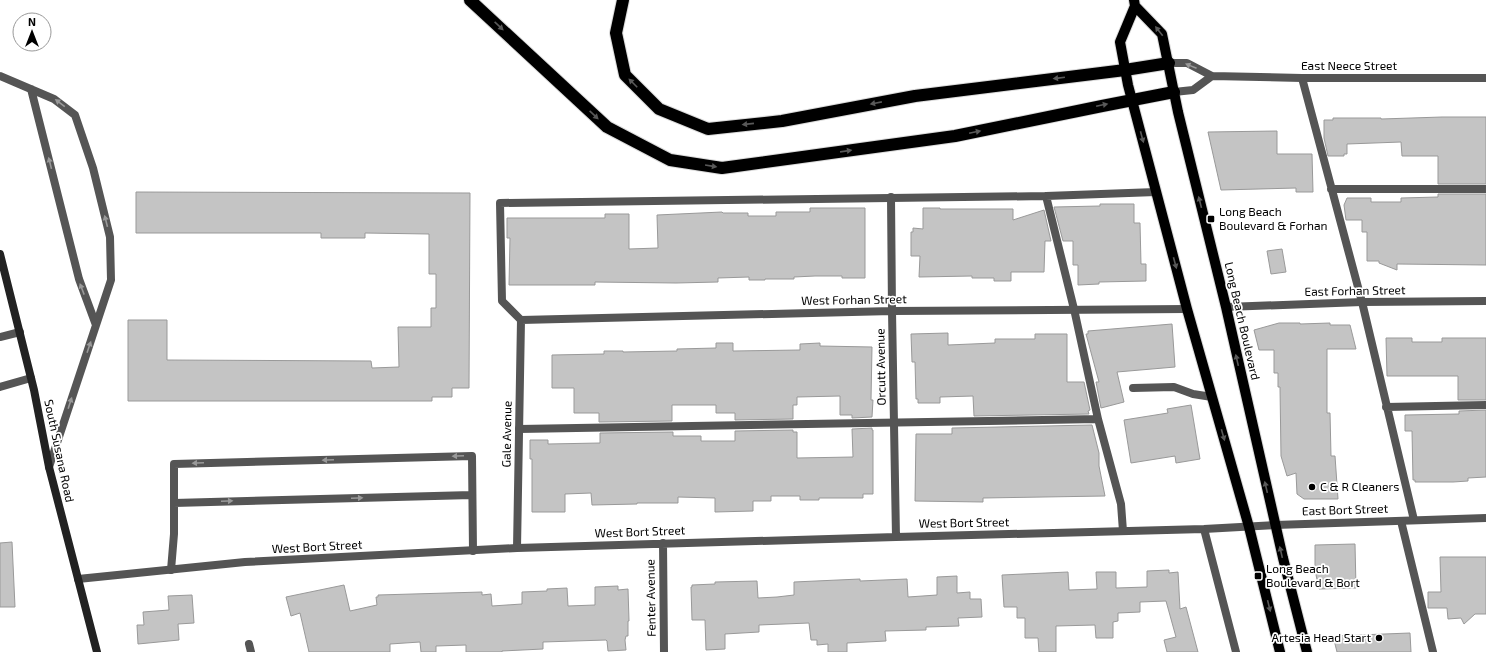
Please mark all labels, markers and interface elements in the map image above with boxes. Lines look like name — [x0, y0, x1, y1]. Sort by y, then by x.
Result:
north arrow — [12, 12, 52, 52]
text: N — [28, 15, 36, 28]
one-way arrow — [494, 21, 504, 31]
one-way arrow — [1154, 26, 1163, 36]
street label: East Neece Street — [1301, 58, 1398, 72]
one-way arrow — [1185, 62, 1197, 68]
one-way arrow — [1053, 75, 1065, 81]
one-way arrow — [628, 78, 638, 88]
one-way arrow — [54, 99, 65, 107]
one-way arrow — [870, 100, 882, 106]
one-way arrow — [1096, 102, 1108, 108]
one-way arrow — [589, 110, 599, 120]
one-way arrow — [742, 121, 754, 128]
one-way arrow — [969, 128, 981, 134]
one-way arrow — [1139, 131, 1145, 143]
one-way arrow — [840, 148, 853, 154]
one-way arrow — [46, 157, 52, 169]
one-way arrow — [705, 163, 717, 169]
one-way arrow — [1197, 195, 1203, 207]
place label: Long Beach Boulevard & Forhan — [1219, 204, 1328, 232]
marker: Long Beach Boulevard & Forhan — [1206, 214, 1216, 224]
one-way arrow — [103, 215, 109, 227]
one-way arrow — [1172, 257, 1178, 269]
street label: Long Beach Boulevard — [1223, 260, 1263, 381]
one-way arrow — [79, 282, 85, 294]
street label: East Forhan Street — [1304, 282, 1406, 298]
street label: West Forhan Street — [801, 291, 907, 307]
street label: Orcutt Avenue — [872, 328, 888, 406]
one-way arrow — [87, 340, 93, 352]
one-way arrow — [1234, 354, 1240, 366]
one-way arrow — [67, 397, 73, 409]
street label: South Susana Road — [42, 398, 78, 503]
street label: Gale Avenue — [498, 400, 514, 467]
one-way arrow — [1220, 429, 1226, 441]
one-way arrow — [452, 453, 464, 460]
one-way arrow — [321, 457, 334, 463]
one-way arrow — [191, 460, 204, 466]
place label: C & R Cleaners — [1320, 479, 1399, 493]
one-way arrow — [1263, 480, 1269, 492]
marker: C & R Cleaners — [1307, 482, 1317, 492]
one-way arrow — [351, 495, 364, 501]
one-way arrow — [221, 498, 233, 505]
street label: East Bort Street — [1302, 500, 1389, 518]
street label: West Bort Street — [919, 514, 1010, 530]
street label: West Bort Street — [594, 522, 686, 540]
street label: West Bort Street — [271, 537, 363, 555]
one-way arrow — [1278, 545, 1284, 558]
street label: Fenter Avenue — [642, 559, 658, 637]
place label: Long Beach Boulevard & Bort — [1266, 561, 1360, 589]
marker: Long Beach Boulevard & Bort — [1253, 571, 1263, 581]
one-way arrow — [1266, 600, 1272, 612]
place label: Artesia Head Start — [1272, 630, 1371, 644]
marker: Artesia Head Start — [1374, 633, 1384, 643]

